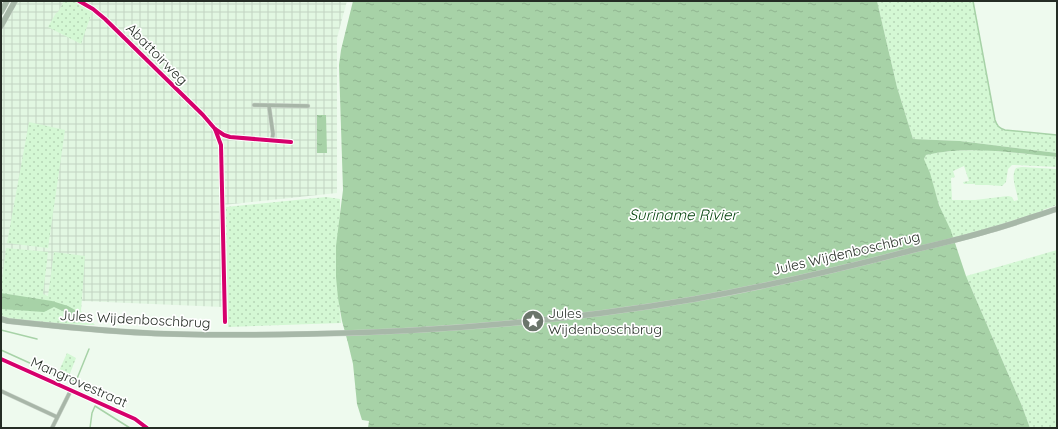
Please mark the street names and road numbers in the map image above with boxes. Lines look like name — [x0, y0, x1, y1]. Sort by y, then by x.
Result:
street label: Abattoirweg — [122, 19, 192, 89]
street label: Jules Wijdenboschbrug — [770, 227, 922, 279]
street label: Jules Wijdenboschbrug — [59, 306, 211, 332]
street label: Mangrovestraat — [28, 353, 130, 411]

